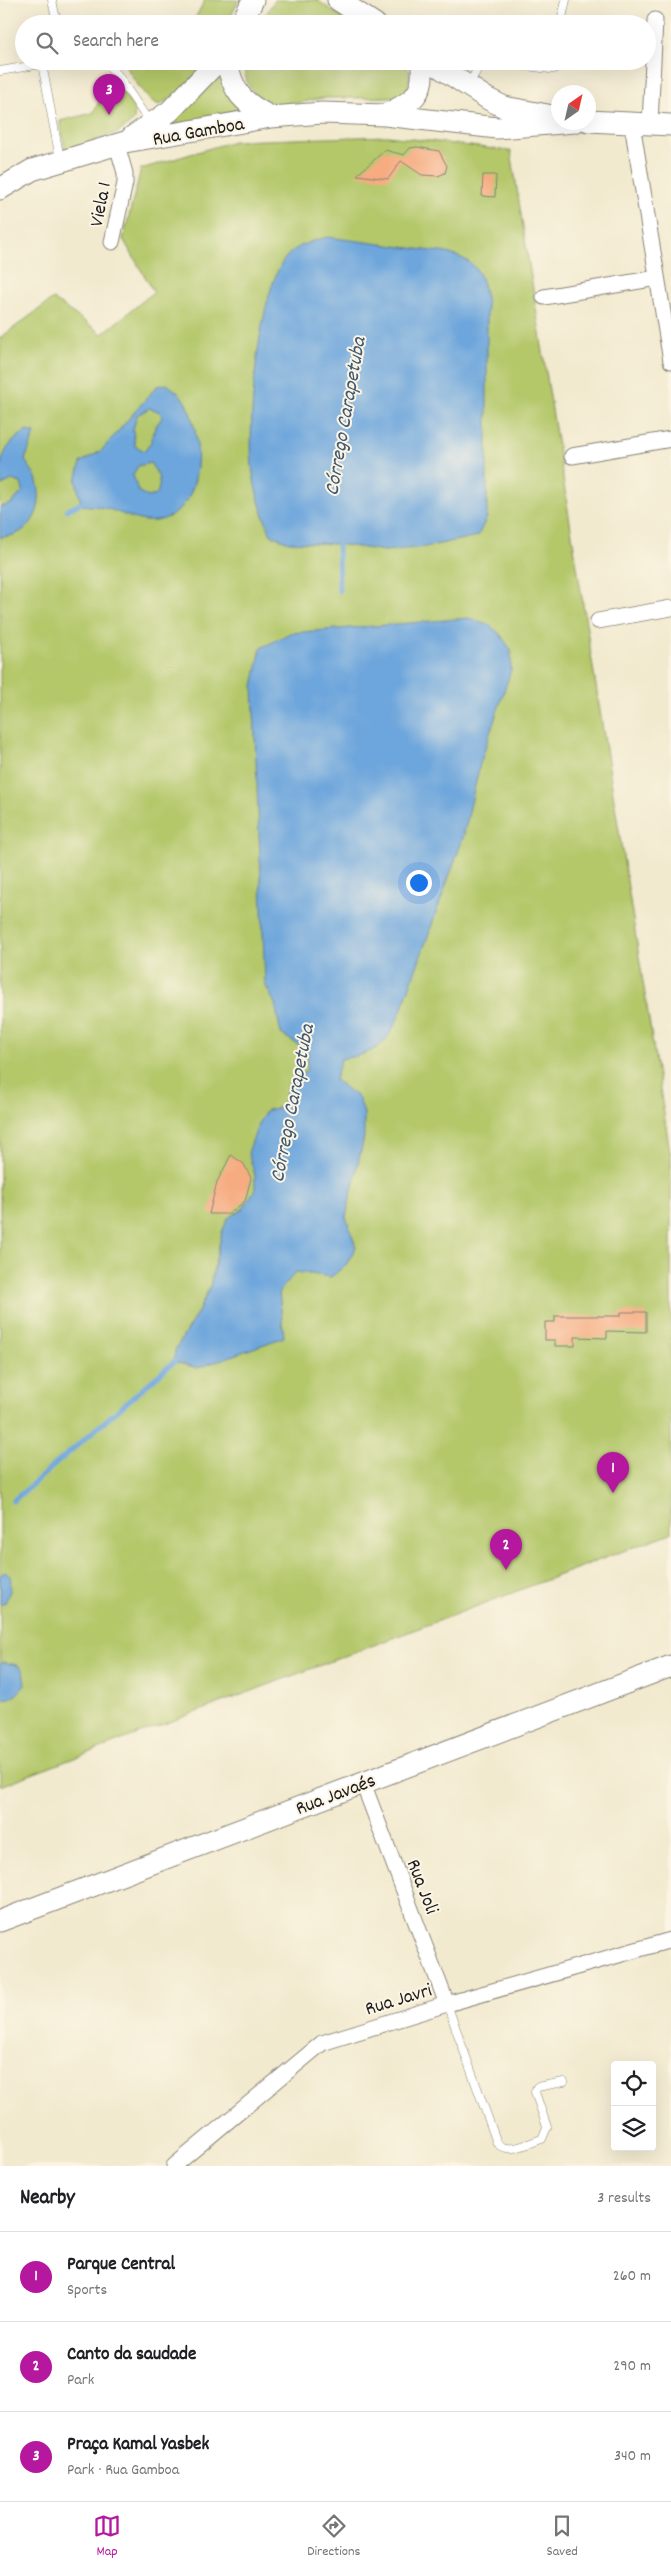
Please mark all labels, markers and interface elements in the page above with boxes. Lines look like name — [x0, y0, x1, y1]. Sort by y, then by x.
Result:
search box — [15, 15, 656, 70]
icon: search — [33, 29, 61, 57]
text: Search here — [73, 29, 159, 56]
pin: 3 — [93, 74, 125, 115]
north arrow — [551, 85, 596, 130]
street label: Rua Gamboa — [151, 111, 247, 155]
street label: Viela 1 — [84, 180, 120, 229]
water label: Córrego Carapetuba — [318, 334, 376, 498]
your location — [406, 870, 432, 896]
water label: Córrego Carapetuba — [264, 1021, 324, 1185]
pin: 1 — [597, 1452, 629, 1493]
pin: 2 — [490, 1529, 522, 1570]
street label: Rua Javaés — [292, 1768, 380, 1824]
street label: Rua Joli — [398, 1855, 445, 1919]
street label: Rua Javri — [362, 1977, 436, 2024]
map controls — [611, 2061, 656, 2151]
button: locate — [611, 2061, 656, 2106]
button: layers — [611, 2106, 656, 2151]
text: Nearby — [20, 2184, 75, 2214]
text: 3 results — [597, 2187, 651, 2210]
text: Parque Central — [67, 2252, 175, 2279]
text: 1 — [34, 2265, 38, 2288]
text: 260 m — [613, 2265, 651, 2288]
text: Sports — [67, 2279, 107, 2302]
text: Canto da saudade — [67, 2342, 196, 2369]
text: 2 — [33, 2355, 40, 2378]
text: 290 m — [613, 2355, 651, 2378]
text: Park — [67, 2369, 94, 2392]
text: Praça Kamal Yasbek — [67, 2432, 209, 2459]
text: 3 — [32, 2445, 40, 2468]
text: 340 m — [614, 2445, 651, 2468]
text: Park · Rua Gamboa — [67, 2459, 179, 2482]
tab: Map — [93, 2512, 121, 2562]
tab: Directions — [307, 2512, 360, 2562]
tab: Saved — [547, 2512, 578, 2562]

